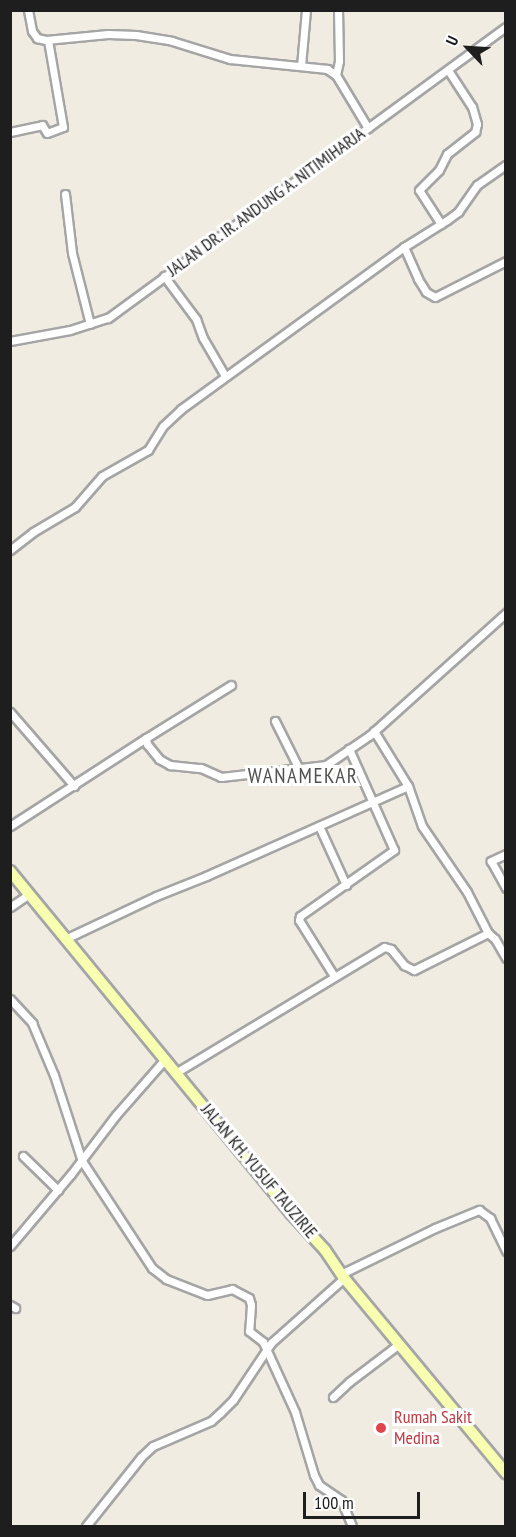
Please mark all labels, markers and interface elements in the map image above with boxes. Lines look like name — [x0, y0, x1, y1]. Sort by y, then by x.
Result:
north arrow — [438, 18, 498, 78]
text: U — [441, 32, 462, 48]
street label: JALAN DR. IR. ANDUNG A. NITIMIHARJA — [161, 122, 371, 282]
district label: WANAMEKAR — [248, 763, 358, 789]
street label: JALAN KH. YUSUF TAUZIRIE — [196, 1098, 322, 1244]
place label: Rumah Sakit Medina — [394, 1407, 472, 1450]
marker: Rumah Sakit Medina — [372, 1419, 390, 1437]
scale bar — [306, 1480, 423, 1518]
text: 100 m — [314, 1491, 354, 1514]

